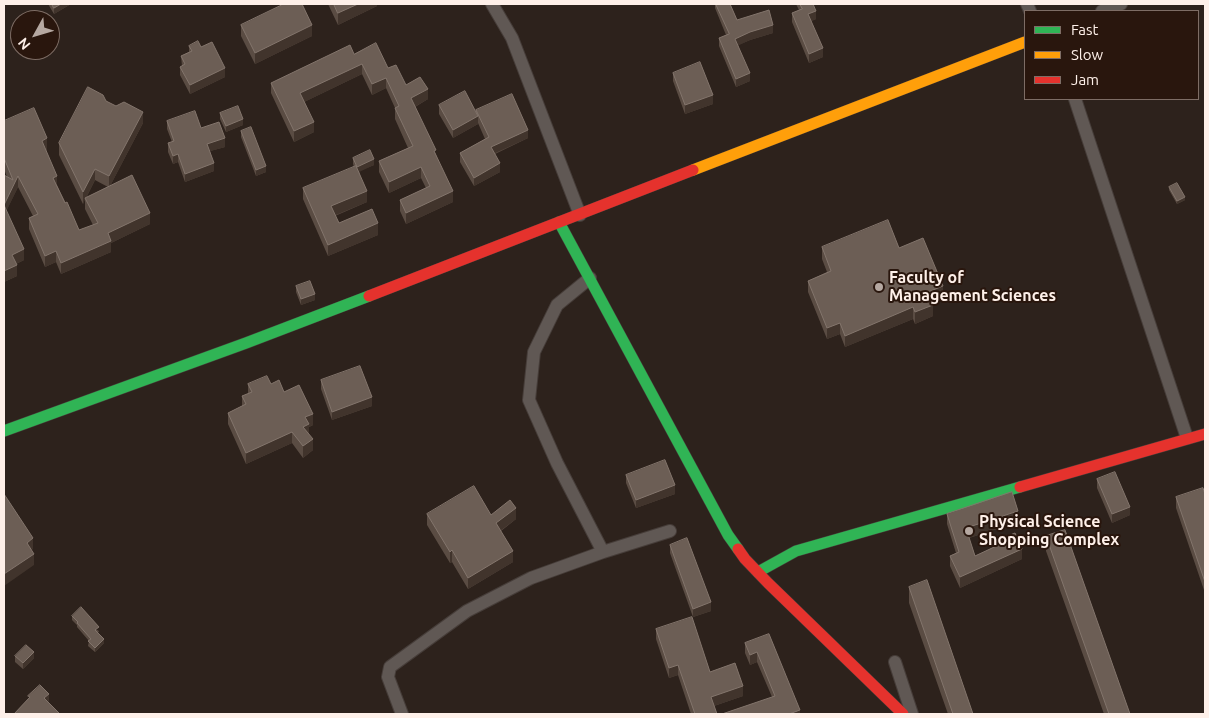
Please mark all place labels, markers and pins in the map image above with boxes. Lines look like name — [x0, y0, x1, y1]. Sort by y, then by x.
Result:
place label: Faculty of Management Sciences — [889, 268, 1056, 306]
marker: Faculty of Management Sciences — [873, 281, 885, 293]
place label: Physical Science Shopping Complex — [979, 512, 1119, 550]
marker: Physical Science Shopping Complex — [963, 525, 975, 537]

